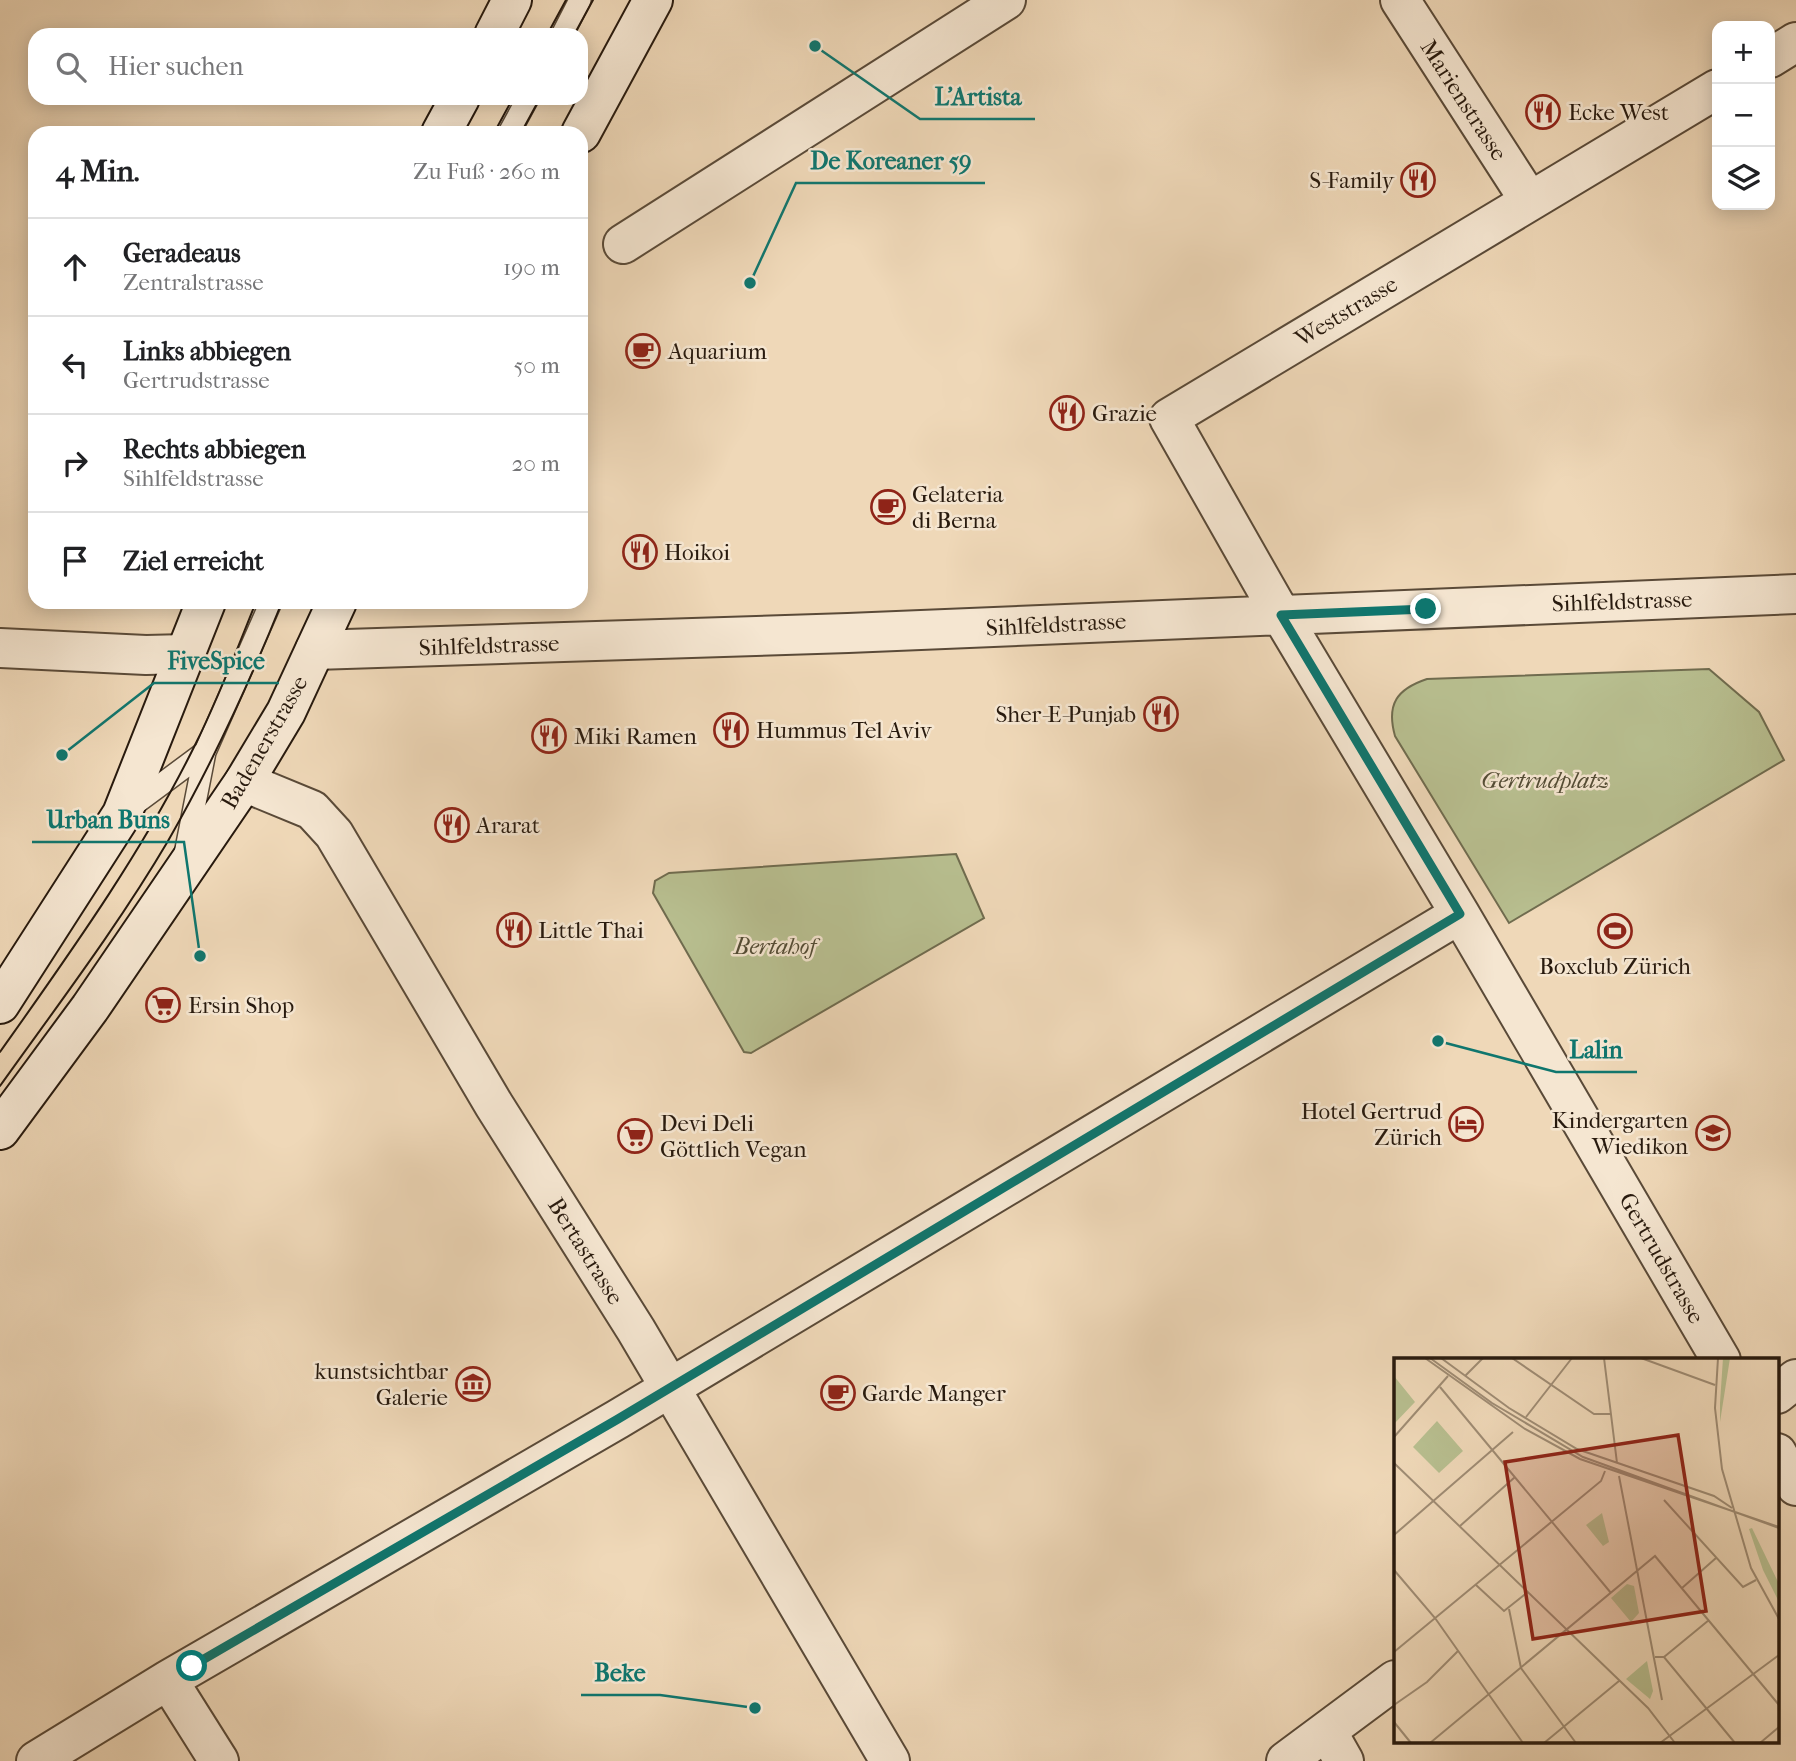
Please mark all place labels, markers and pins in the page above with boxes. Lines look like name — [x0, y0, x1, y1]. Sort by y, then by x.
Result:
callout: L'Artista — [920, 74, 1035, 119]
restaurant icon: Ecke West — [1524, 93, 1562, 131]
place label: Ecke West — [1568, 99, 1669, 126]
callout: De Koreaner 59 — [796, 138, 985, 183]
restaurant icon: S-Family — [1399, 161, 1437, 199]
place label: S-Family — [1309, 167, 1395, 194]
cafe icon: Aquarium — [624, 332, 662, 370]
place label: Aquarium — [667, 338, 767, 365]
restaurant icon: Grazie — [1048, 394, 1086, 432]
place label: Grazie — [1092, 400, 1157, 427]
place label: Gelateria di Berna — [912, 481, 1004, 534]
cafe icon: Gelateria di Berna — [869, 488, 907, 526]
restaurant icon: Hoikoi — [621, 533, 659, 571]
place label: Hoikoi — [664, 539, 730, 566]
callout: FiveSpice — [154, 638, 279, 683]
restaurant icon: Sher-E-Punjab — [1142, 695, 1180, 733]
place label: Sher-E-Punjab — [995, 701, 1136, 728]
restaurant icon: Hummus Tel Aviv — [712, 711, 750, 749]
restaurant icon: Miki Ramen — [530, 717, 568, 755]
place label: Hummus Tel Aviv — [756, 717, 933, 744]
place label: Miki Ramen — [574, 723, 697, 750]
callout: Urban Buns — [32, 797, 184, 842]
restaurant icon: Ararat — [433, 806, 471, 844]
place label: Ararat — [475, 812, 540, 839]
restaurant icon: Little Thai — [495, 911, 533, 949]
sports icon: Boxclub Zürich — [1596, 912, 1634, 950]
place label: Little Thai — [538, 917, 644, 944]
place label: Boxclub Zürich — [1539, 953, 1691, 980]
supermarket icon: Ersin Shop — [144, 986, 182, 1024]
place label: Ersin Shop — [188, 992, 294, 1019]
callout: Lalin — [1556, 1027, 1637, 1072]
place label: Hotel Gertrud Zürich — [1301, 1098, 1442, 1151]
hotel icon: Hotel Gertrud Zürich — [1447, 1105, 1485, 1143]
place label: Kindergarten Wiedikon — [1552, 1107, 1689, 1160]
place label: Devi Deli Göttlich Vegan — [660, 1110, 807, 1163]
school or university icon: Kindergarten Wiedikon — [1694, 1114, 1732, 1152]
supermarket icon: Devi Deli Göttlich Vegan — [616, 1117, 654, 1155]
place label: kunstsichtbar Galerie — [315, 1358, 448, 1411]
museum icon: kunstsichtbar Galerie — [454, 1365, 492, 1403]
cafe icon: Garde Manger — [819, 1374, 857, 1412]
place label: Garde Manger — [862, 1380, 1006, 1407]
callout: Beke — [581, 1650, 660, 1695]

